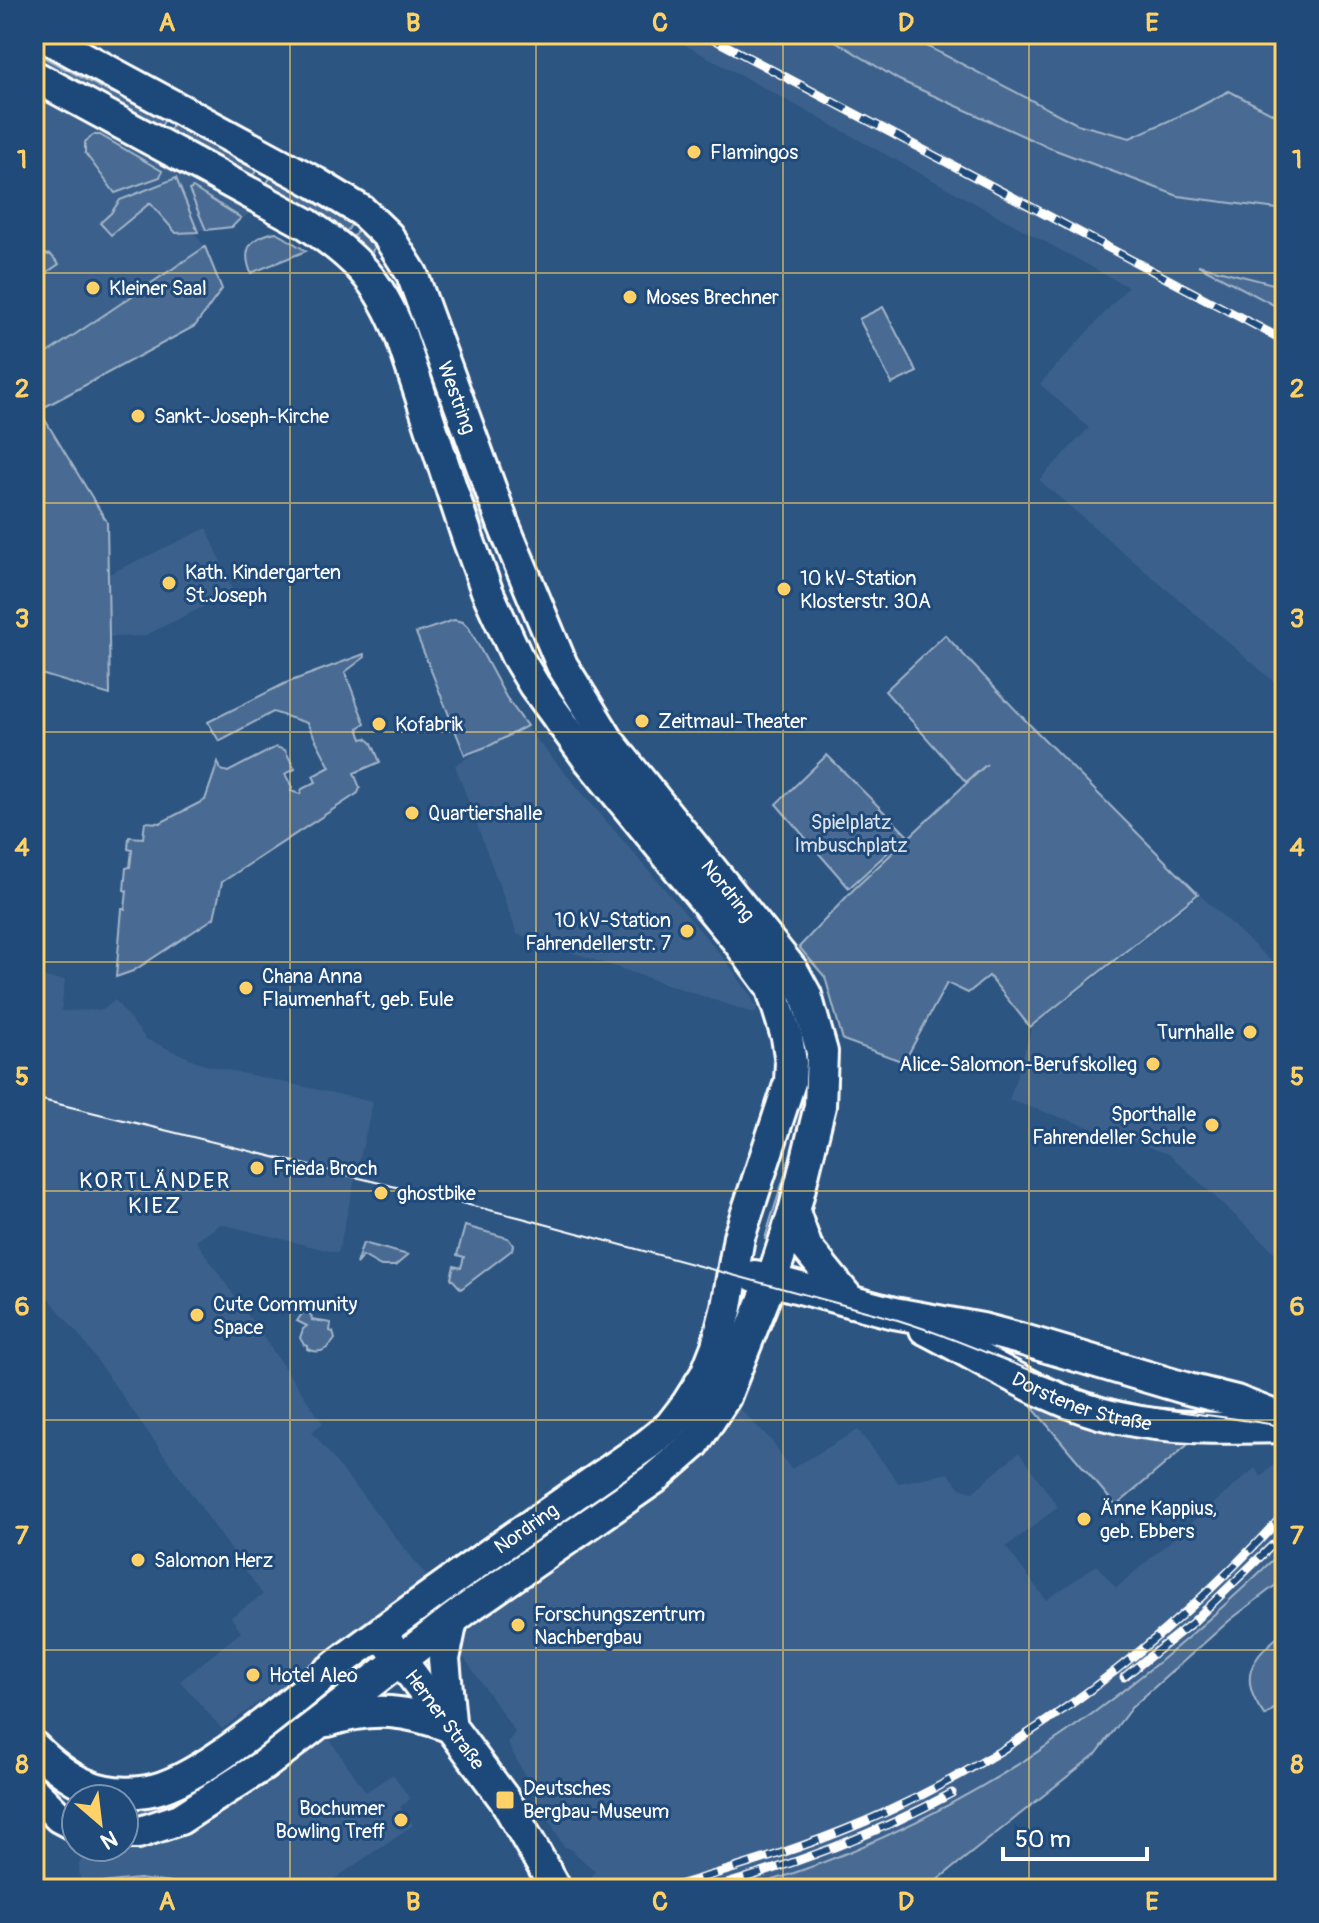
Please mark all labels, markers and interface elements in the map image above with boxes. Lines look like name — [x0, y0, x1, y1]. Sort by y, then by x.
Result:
text: A — [159, 7, 176, 39]
text: B — [406, 7, 420, 39]
text: C — [652, 7, 668, 39]
text: D — [898, 7, 914, 39]
text: E — [1145, 7, 1159, 39]
place label: Flamingos — [710, 140, 798, 165]
marker: Flamingos — [685, 143, 703, 161]
text: 1 — [17, 144, 27, 176]
text: 1 — [1292, 144, 1302, 176]
place label: Kleiner Saal — [109, 276, 207, 301]
marker: Kleiner Saal — [84, 279, 102, 297]
place label: Moses Brechner — [646, 285, 779, 310]
marker: Moses Brechner — [621, 288, 639, 306]
street label: Westring — [432, 358, 481, 438]
text: 2 — [15, 373, 29, 405]
text: 2 — [1290, 373, 1304, 405]
place label: Sankt-Joseph-Kirche — [154, 404, 329, 429]
marker: Sankt-Joseph-Kirche — [129, 407, 147, 425]
place label: Kath. Kindergarten St.Joseph — [185, 560, 341, 608]
place label: 10 kV-Station Klosterstr. 30A — [800, 566, 931, 614]
marker: Kath. Kindergarten St.Joseph — [160, 574, 178, 592]
marker: 10 kV-Station Klosterstr. 30A — [775, 580, 793, 598]
text: 3 — [15, 603, 29, 635]
text: 3 — [1290, 603, 1304, 635]
place label: Zeitmaul-Theater — [658, 709, 807, 734]
place label: Kofabrik — [395, 712, 464, 737]
marker: Zeitmaul-Theater — [633, 712, 651, 730]
marker: Kofabrik — [370, 715, 388, 733]
place label: Quartiershalle — [428, 801, 542, 826]
marker: Quartiershalle — [403, 804, 421, 822]
park label: Spielplatz Imbuschplatz — [794, 810, 908, 858]
text: 4 — [14, 832, 30, 864]
text: 4 — [1289, 832, 1305, 864]
street label: Nordring — [695, 855, 760, 927]
place label: 10 kV-Station Fahrendellerstr. 7 — [525, 908, 671, 956]
marker: 10 kV-Station Fahrendellerstr. 7 — [678, 922, 696, 940]
place label: Chana Anna Flaumenhaft, geb. Eule — [262, 964, 454, 1012]
marker: Chana Anna Flaumenhaft, geb. Eule — [237, 979, 255, 997]
place label: Turnhalle — [1157, 1020, 1234, 1045]
marker: Turnhalle — [1241, 1023, 1259, 1041]
place label: Alice-Salomon-Berufskolleg — [899, 1052, 1137, 1077]
marker: Alice-Salomon-Berufskolleg — [1144, 1055, 1162, 1073]
text: 5 — [15, 1061, 29, 1093]
text: 5 — [1290, 1061, 1304, 1093]
place label: Sporthalle Fahrendeller Schule — [1032, 1102, 1196, 1150]
marker: Sporthalle Fahrendeller Schule — [1203, 1116, 1221, 1134]
place label: Frieda Broch — [273, 1156, 377, 1181]
marker: Frieda Broch — [248, 1159, 266, 1177]
district label: KORTLÄNDER KIEZ — [79, 1167, 231, 1220]
place label: ghostbike — [397, 1181, 476, 1206]
marker: ghostbike — [372, 1184, 390, 1202]
text: 6 — [14, 1291, 30, 1323]
text: 6 — [1289, 1291, 1305, 1323]
place label: Cute Community Space — [213, 1292, 358, 1340]
marker: Cute Community Space — [188, 1306, 206, 1324]
street label: Dorstener Straße — [1008, 1366, 1153, 1436]
place label: Änne Kappius, geb. Ebbers — [1100, 1496, 1217, 1544]
street label: Nordring — [489, 1497, 563, 1559]
marker: Änne Kappius, geb. Ebbers — [1075, 1510, 1093, 1528]
text: 7 — [15, 1520, 29, 1552]
text: 7 — [1290, 1520, 1304, 1552]
place label: Salomon Herz — [154, 1548, 273, 1573]
marker: Salomon Herz — [129, 1551, 147, 1569]
place label: Forschungszentrum Nachbergbau — [534, 1602, 705, 1650]
marker: Forschungszentrum Nachbergbau — [509, 1616, 527, 1634]
place label: Hotel Aleo — [269, 1663, 358, 1688]
street label: Herner Straße — [399, 1665, 490, 1775]
marker: Hotel Aleo — [244, 1666, 262, 1684]
text: 8 — [15, 1749, 29, 1781]
text: 8 — [1290, 1749, 1304, 1781]
place label: Deutsches Bergbau-Museum — [523, 1776, 669, 1824]
north arrow — [60, 1783, 140, 1863]
marker: Deutsches Bergbau-Museum — [494, 1789, 516, 1811]
place label: Bochumer Bowling Treff — [276, 1796, 385, 1844]
marker: Bochumer Bowling Treff — [392, 1811, 410, 1829]
scale bar — [1003, 1811, 1147, 1861]
text: N — [96, 1824, 122, 1856]
text: 50 m — [1015, 1825, 1071, 1854]
text: A — [159, 1886, 176, 1918]
text: B — [406, 1886, 420, 1918]
text: C — [652, 1886, 668, 1918]
text: D — [898, 1886, 914, 1918]
text: E — [1145, 1886, 1159, 1918]

